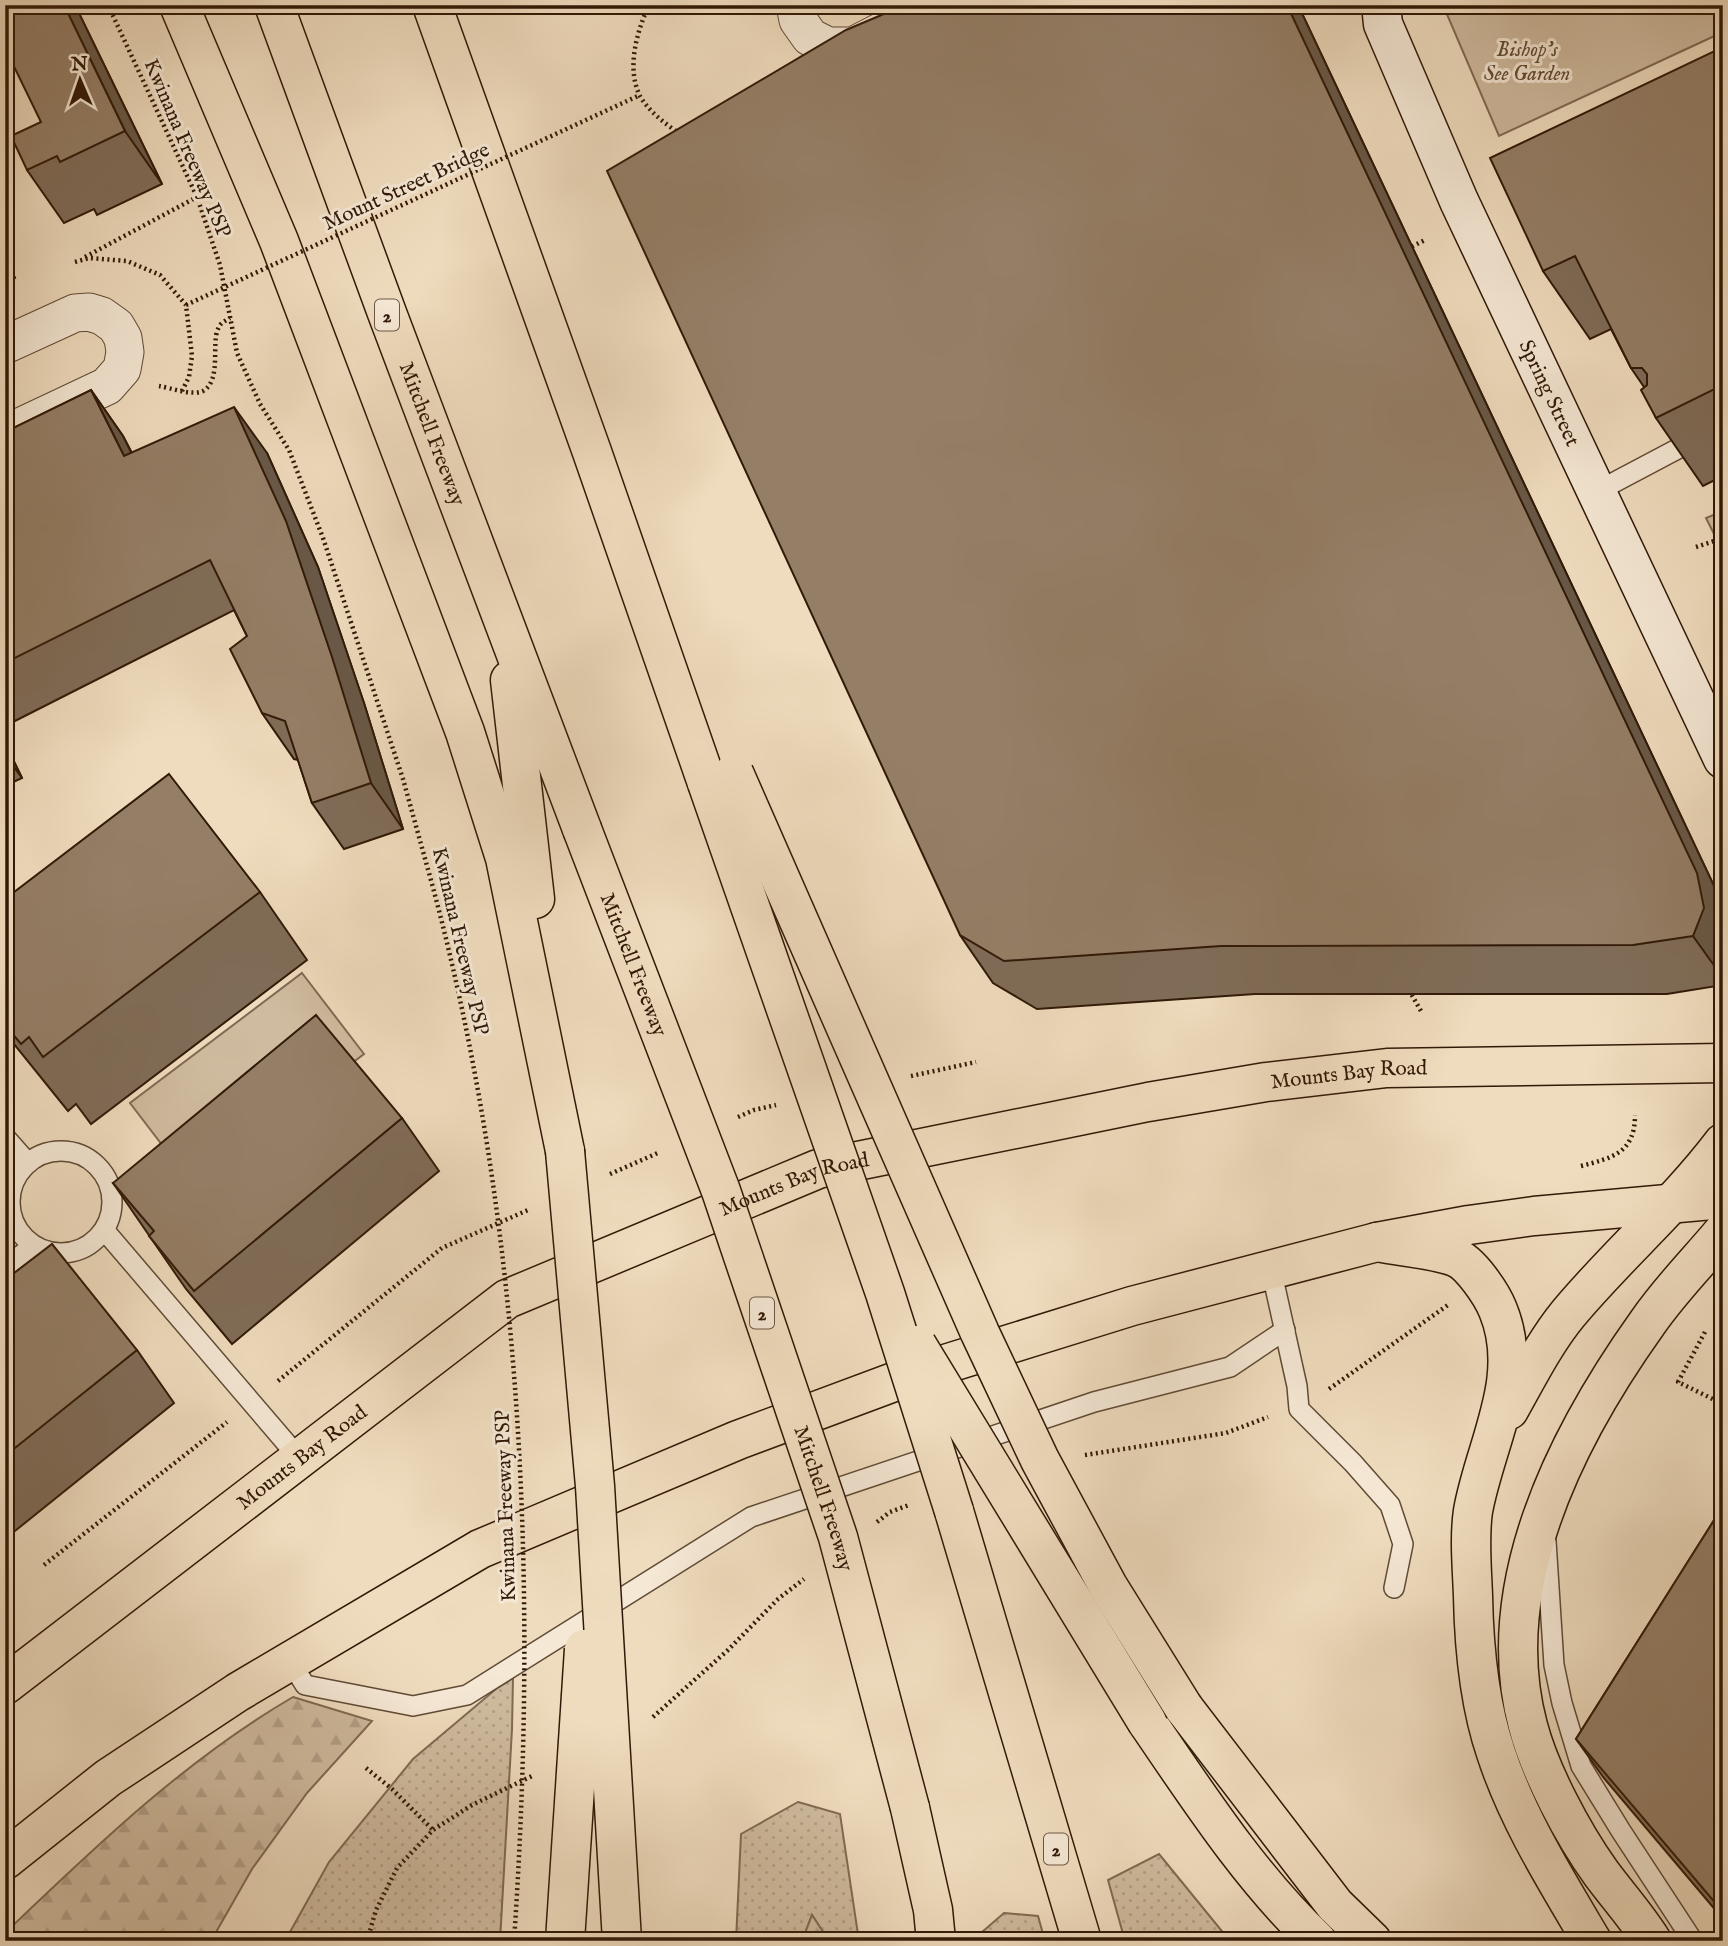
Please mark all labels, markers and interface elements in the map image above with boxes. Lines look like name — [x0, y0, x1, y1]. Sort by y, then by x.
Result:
park label: Bishop's See Garden — [1484, 37, 1570, 88]
north arrow — [46, 46, 116, 116]
text: N — [70, 53, 89, 77]
street label: Kwinana Freeway PSP — [137, 55, 237, 242]
street label: Mount Street Bridge — [319, 137, 495, 238]
road number: 2 — [375, 300, 399, 330]
street label: Spring Street — [1512, 336, 1585, 451]
street label: Mitchell Freeway — [392, 358, 471, 510]
street label: Kwinana Freeway PSP — [425, 845, 494, 1038]
street label: Mitchell Freeway — [593, 889, 673, 1041]
street label: Mounts Bay Road — [1269, 1055, 1428, 1096]
street label: Mounts Bay Road — [716, 1147, 872, 1224]
road number: 2 — [750, 1298, 774, 1329]
street label: Mounts Bay Road — [232, 1399, 374, 1517]
street label: Kwinana Freeway PSP — [490, 1410, 523, 1602]
street label: Mitchell Freeway — [786, 1423, 859, 1575]
road number: 2 — [1044, 1834, 1068, 1865]

